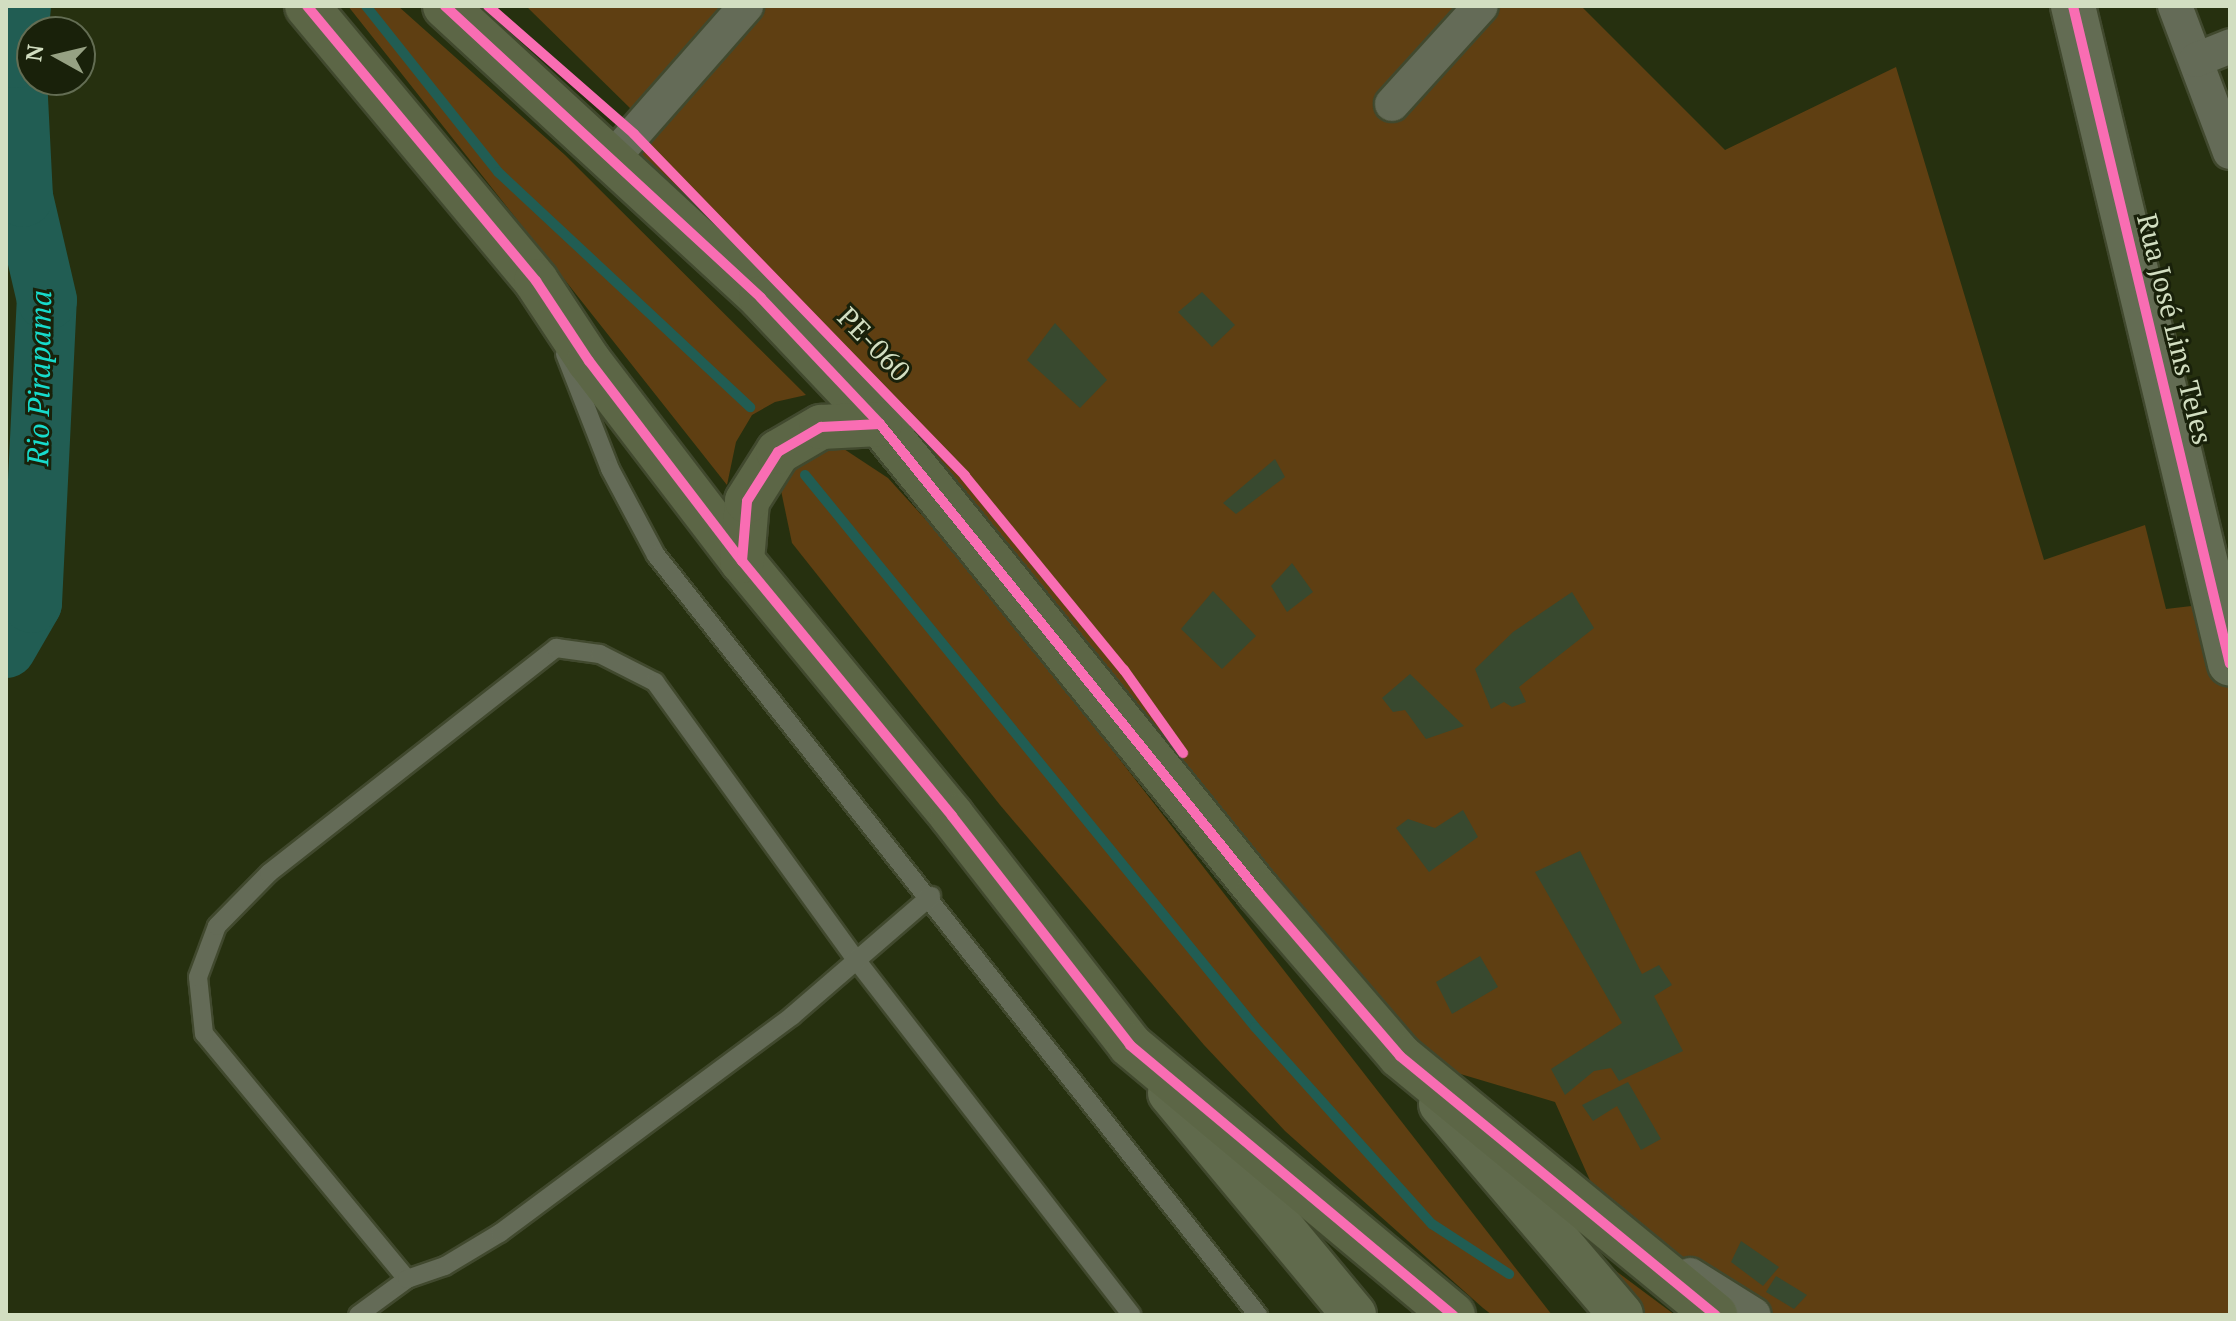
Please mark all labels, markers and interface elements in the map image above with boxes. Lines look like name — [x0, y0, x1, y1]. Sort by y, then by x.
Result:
north arrow — [16, 16, 96, 96]
text: N — [18, 43, 49, 63]
street label: Rua José Lins Teles — [2130, 210, 2220, 448]
water label: Rio Pirapama — [19, 290, 59, 466]
street label: PE-060 — [831, 300, 917, 388]

